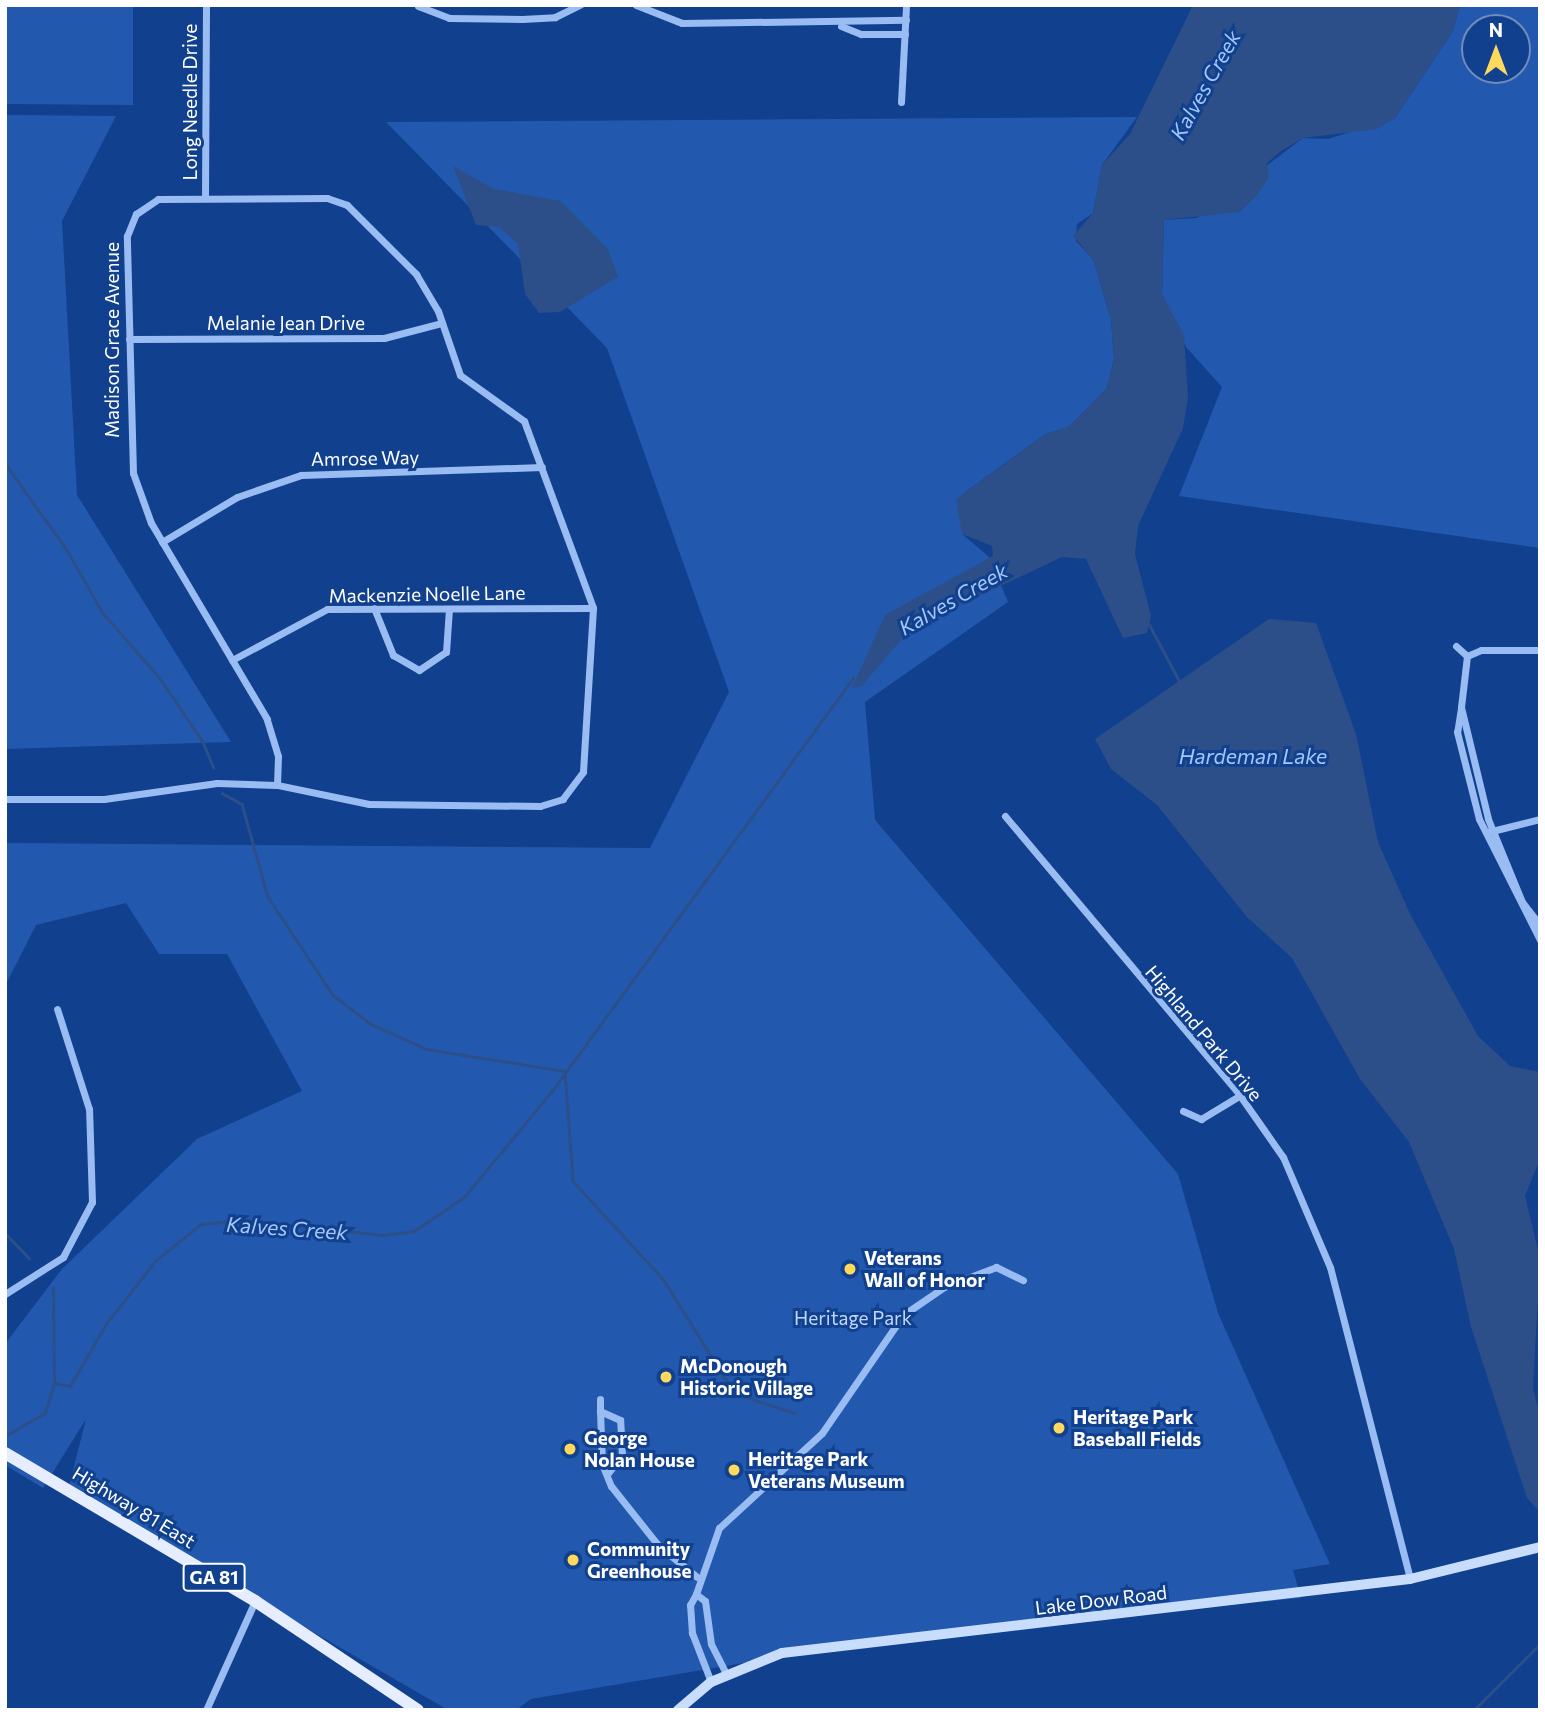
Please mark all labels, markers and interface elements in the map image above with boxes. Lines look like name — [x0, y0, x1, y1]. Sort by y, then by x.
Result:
north arrow — [1461, 14, 1531, 84]
text: N — [1489, 18, 1503, 41]
street label: Long Needle Drive — [179, 24, 201, 180]
water label: Kalves Creek — [1165, 26, 1245, 144]
street label: Madison Grace Avenue — [101, 242, 123, 438]
street label: Melanie Jean Drive — [207, 312, 365, 334]
street label: Amrose Way — [311, 446, 419, 470]
water label: Kalves Creek — [894, 558, 1012, 640]
street label: Mackenzie Noelle Lane — [328, 581, 526, 607]
water label: Hardeman Lake — [1179, 743, 1327, 769]
street label: Highland Park Drive — [1141, 961, 1267, 1105]
water label: Kalves Creek — [225, 1211, 349, 1245]
place label: Veterans Wall of Honor — [864, 1247, 985, 1291]
marker: Veterans Wall of Honor — [842, 1261, 858, 1277]
park label: Heritage Park — [794, 1307, 912, 1329]
place label: McDonough Historic Village — [680, 1355, 813, 1399]
marker: McDonough Historic Village — [658, 1369, 674, 1385]
place label: Heritage Park Baseball Fields — [1073, 1406, 1201, 1450]
marker: Heritage Park Baseball Fields — [1051, 1420, 1067, 1436]
place label: George Nolan House — [584, 1427, 695, 1471]
marker: George Nolan House — [562, 1441, 578, 1457]
place label: Heritage Park Veterans Museum — [748, 1448, 904, 1492]
street label: Highway 81 East — [68, 1461, 200, 1553]
marker: Heritage Park Veterans Museum — [726, 1462, 742, 1478]
place label: Community Greenhouse — [587, 1538, 691, 1582]
marker: Community Greenhouse — [565, 1552, 581, 1568]
road number: GA 81 — [182, 1562, 246, 1592]
street label: Lake Dow Road — [1034, 1581, 1168, 1619]

